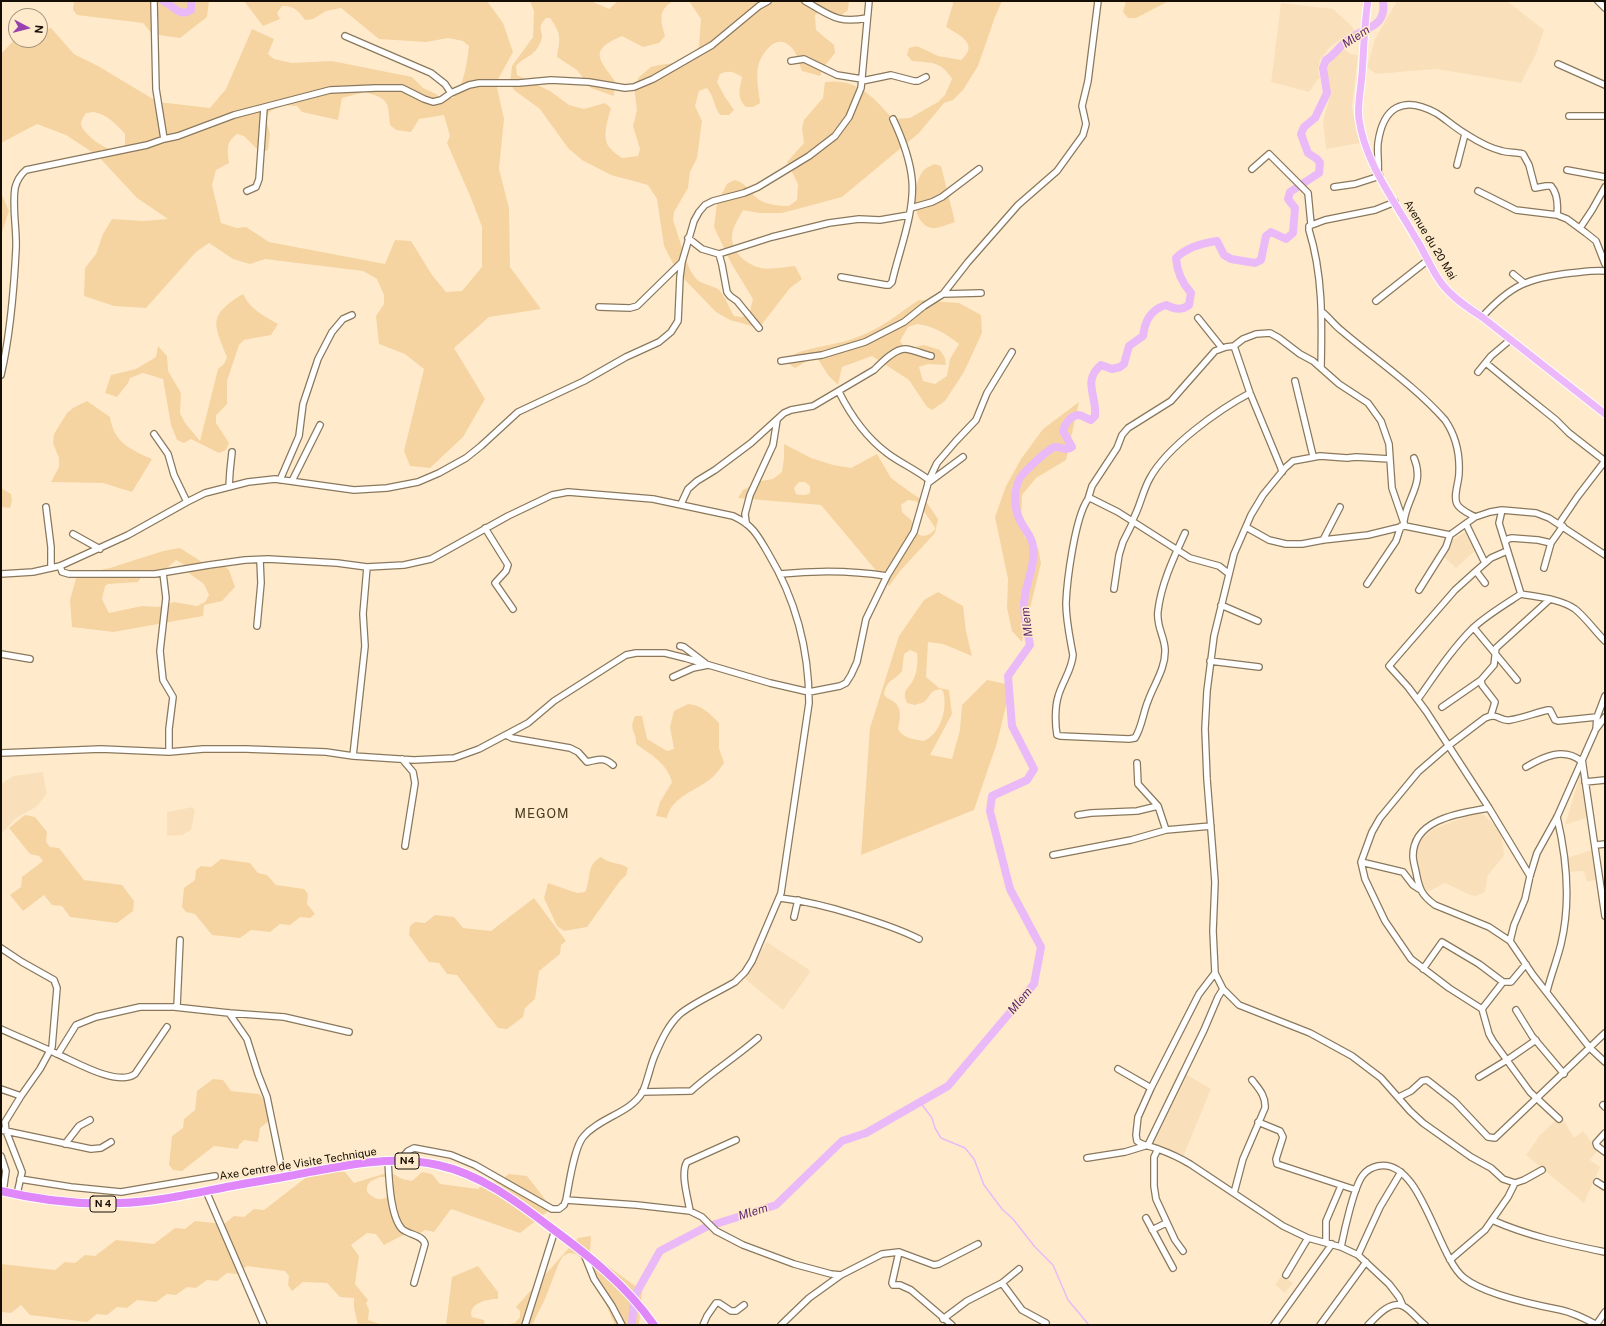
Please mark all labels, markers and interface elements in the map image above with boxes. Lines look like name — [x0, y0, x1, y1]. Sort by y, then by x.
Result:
north arrow — [8, 8, 48, 48]
water label: Mlem — [1339, 23, 1373, 51]
text: N — [32, 24, 45, 34]
street label: Avenue du 20 Mai — [1401, 198, 1459, 282]
water label: Mlem — [1018, 606, 1036, 638]
district label: MEGOM — [514, 806, 570, 822]
water label: Mlem — [1005, 985, 1035, 1017]
street label: Axe Centre de Visite Technique — [218, 1145, 378, 1183]
road number: N4 — [395, 1153, 419, 1169]
road number: N 4 — [90, 1196, 116, 1212]
water label: Mlem — [737, 1201, 769, 1223]

